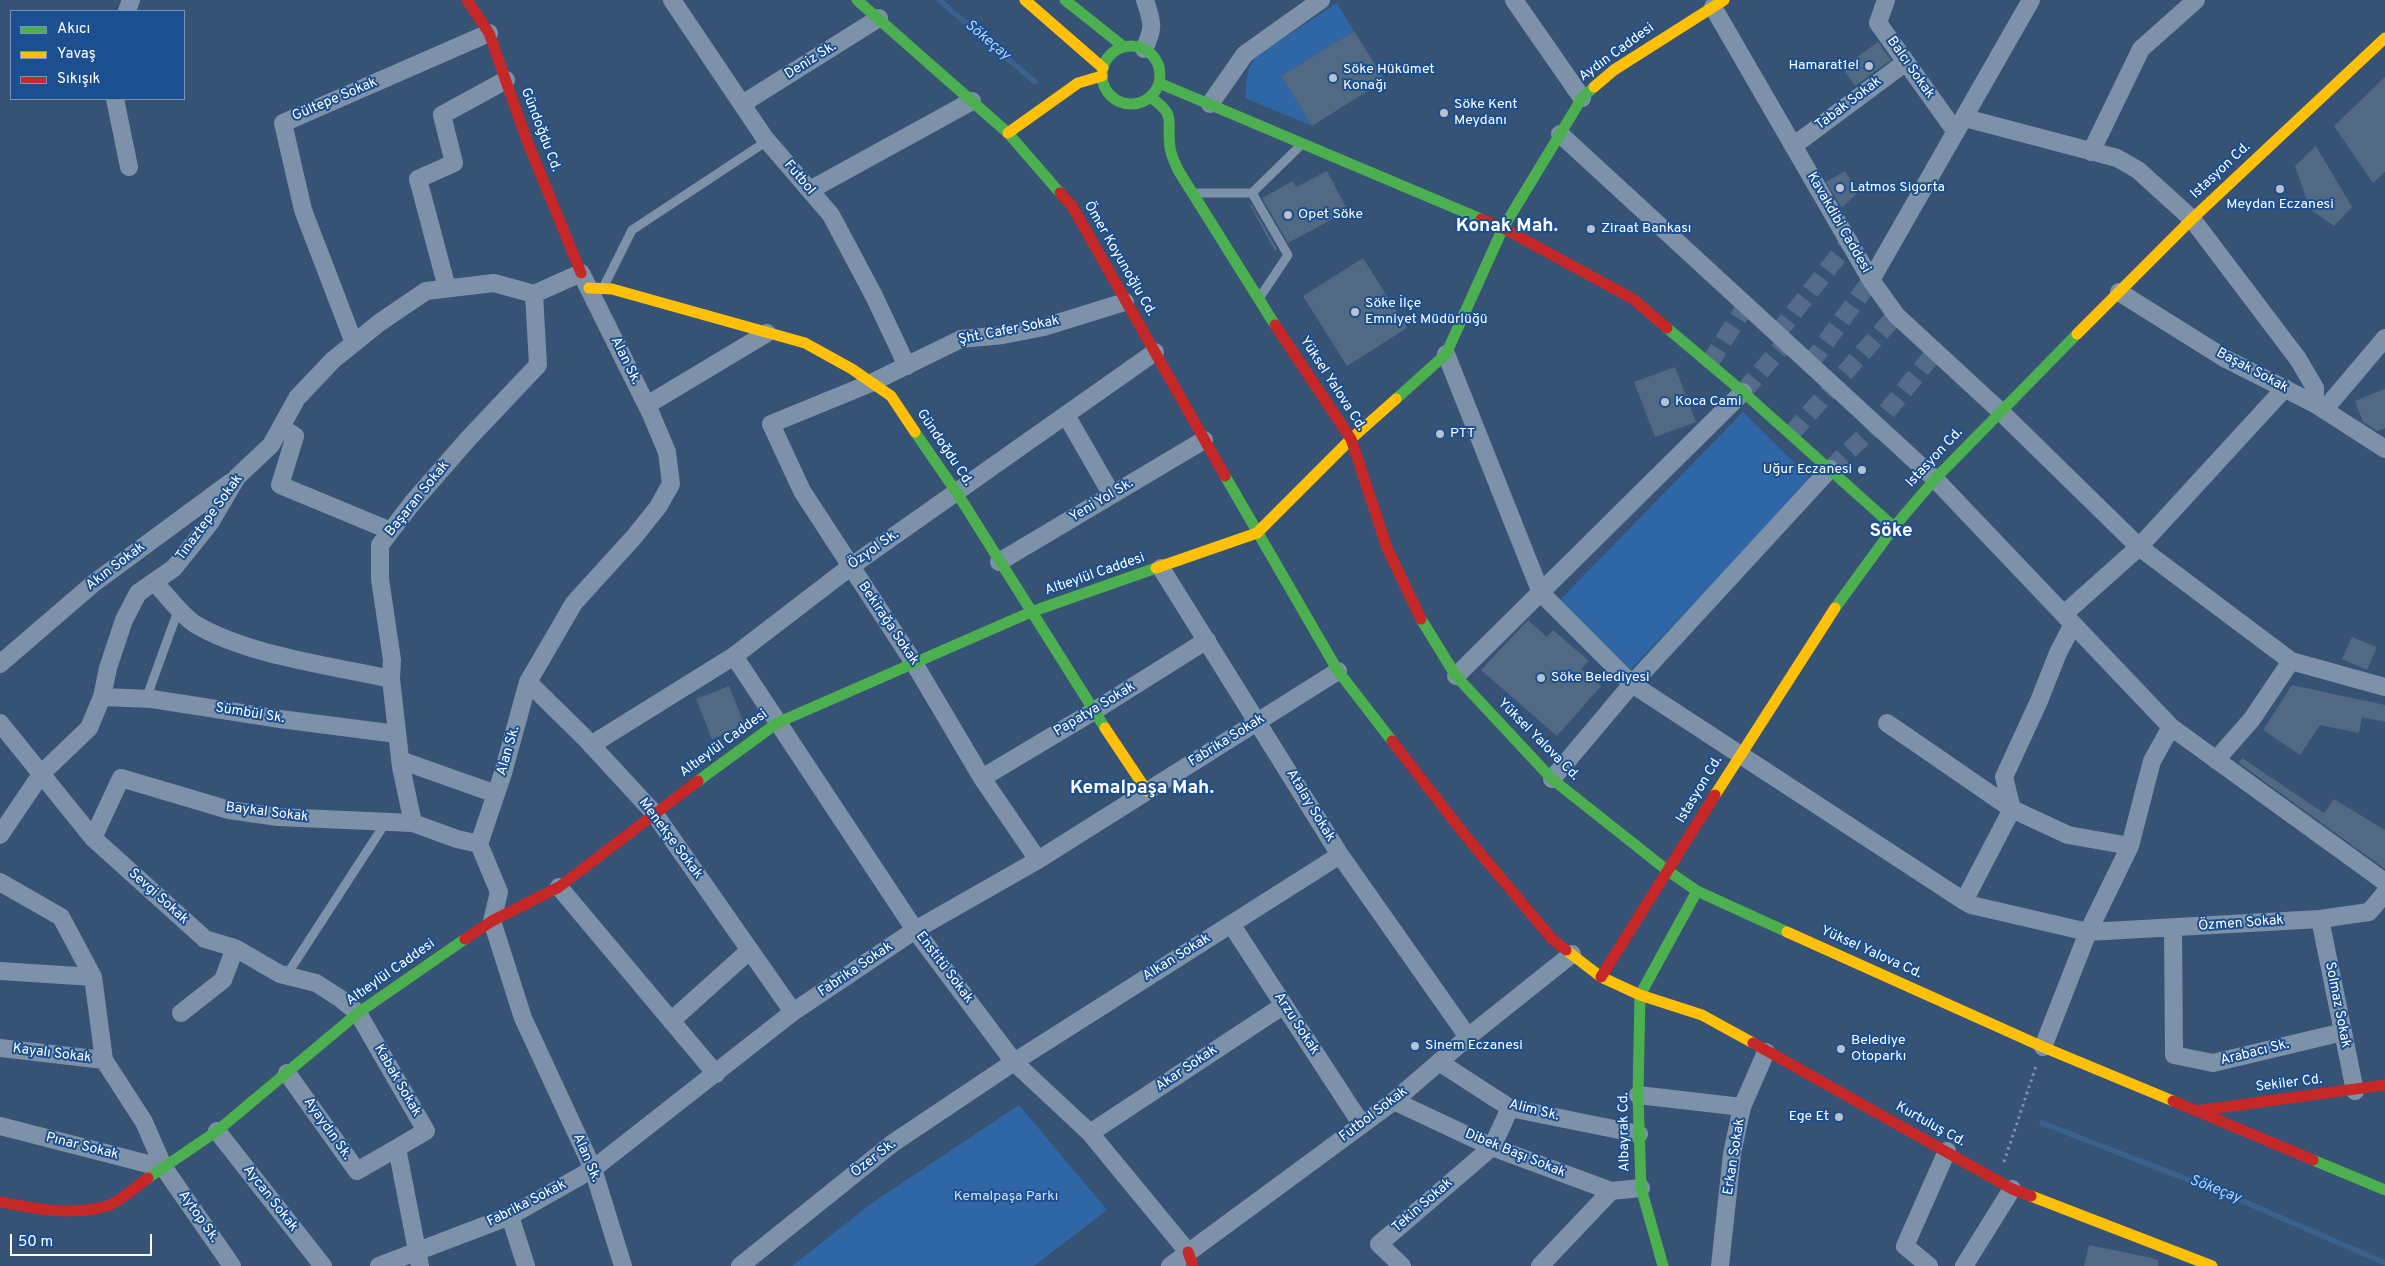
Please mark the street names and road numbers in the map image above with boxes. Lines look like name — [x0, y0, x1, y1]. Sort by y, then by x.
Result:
street label: Aydın Caddesi — [1576, 20, 1658, 86]
street label: Balcı Sokak — [1882, 34, 1938, 102]
street label: Deniz Sk. — [782, 39, 840, 83]
street label: Tabak Sokak — [1813, 74, 1885, 134]
street label: Gültepe Sokak — [290, 75, 380, 125]
street label: Gündoğdu Cd. — [516, 86, 564, 174]
street label: Istasyon Cd. — [2188, 139, 2254, 203]
street label: Futbol — [780, 157, 818, 199]
street label: Kavakdibi Caddesi — [1802, 170, 1874, 276]
street label: Ömer Koyunoğlu Cd. — [1079, 199, 1159, 319]
street label: Şht. Cafer Sokak — [957, 313, 1061, 349]
street label: Alan Sk. — [606, 334, 644, 388]
street label: Yüksel Yalova Cd. — [1295, 334, 1369, 434]
street label: Başak Sokak — [2213, 345, 2291, 397]
street label: Gündoğdu Cd. — [912, 407, 976, 489]
street label: Istasyon Cd. — [1903, 425, 1967, 491]
street label: Başaran Sokak — [382, 458, 454, 540]
street label: Tınaztepe Sokak — [173, 472, 247, 564]
street label: Yeni Yol Sk. — [1067, 475, 1137, 527]
street label: Özyol Sk. — [845, 526, 903, 574]
street label: Akın Sokak — [83, 539, 149, 595]
street label: Altıeylül Caddesi — [1043, 550, 1147, 600]
street label: Bekirağa Sokak — [854, 579, 922, 669]
street label: Papatya Sokak — [1051, 679, 1139, 741]
street label: Yüksel Yalova Cd. — [1494, 696, 1582, 784]
street label: Sümbül Sk. — [214, 700, 286, 728]
street label: Altıeylül Caddesi — [677, 707, 771, 781]
street label: Fabrika Sokak — [1186, 711, 1268, 771]
street label: Alan Sk. — [494, 724, 524, 778]
street label: Istasyon Cd. — [1673, 753, 1727, 827]
street label: Atalay Sokak — [1282, 767, 1338, 845]
street label: Menekşe Sokak — [634, 795, 706, 883]
street label: Baykal Sokak — [225, 800, 309, 826]
street label: Sevgi Sokak — [124, 866, 192, 928]
street label: Özmen Sokak — [2198, 913, 2284, 935]
street label: Yüksel Yalova Cd. — [1818, 923, 1924, 983]
street label: Enstitü Sokak — [912, 929, 976, 1007]
street label: Alkan Sokak — [1140, 931, 1214, 985]
street label: Altıeylül Caddesi — [343, 936, 439, 1010]
street label: Fabrika Sokak — [815, 939, 897, 1001]
street label: Solmaz Sokak — [2320, 961, 2354, 1049]
street label: Arzu Sokak — [1270, 990, 1322, 1058]
street label: Arabacı Sk. — [2219, 1036, 2291, 1070]
street label: Kayalı Sokak — [12, 1041, 92, 1067]
street label: Kabak Sokak — [370, 1042, 424, 1120]
street label: Akar Sokak — [1153, 1042, 1221, 1096]
street label: Sekiler Cd. — [2255, 1072, 2323, 1096]
street label: Futbol Sokak — [1337, 1084, 1411, 1146]
street label: Albayrak Cd. — [1616, 1092, 1634, 1172]
street label: Ayaydın Sk. — [299, 1095, 355, 1163]
street label: Alim Sk. — [1507, 1097, 1561, 1125]
street label: Kurtuluş Cd. — [1892, 1099, 1968, 1151]
street label: Erkan Sokak — [1721, 1118, 1749, 1196]
street label: Dibek Başı Sokak — [1462, 1126, 1568, 1182]
street label: Pınar Sokak — [44, 1130, 120, 1164]
street label: Alan Sk. — [568, 1131, 604, 1185]
street label: Özer Sk. — [848, 1136, 900, 1182]
street label: Aycan Sokak — [239, 1162, 301, 1236]
street label: Tekin Sokak — [1389, 1175, 1457, 1237]
street label: Fabrika Sokak — [485, 1177, 569, 1231]
street label: Aytop Sk. — [174, 1188, 222, 1246]

